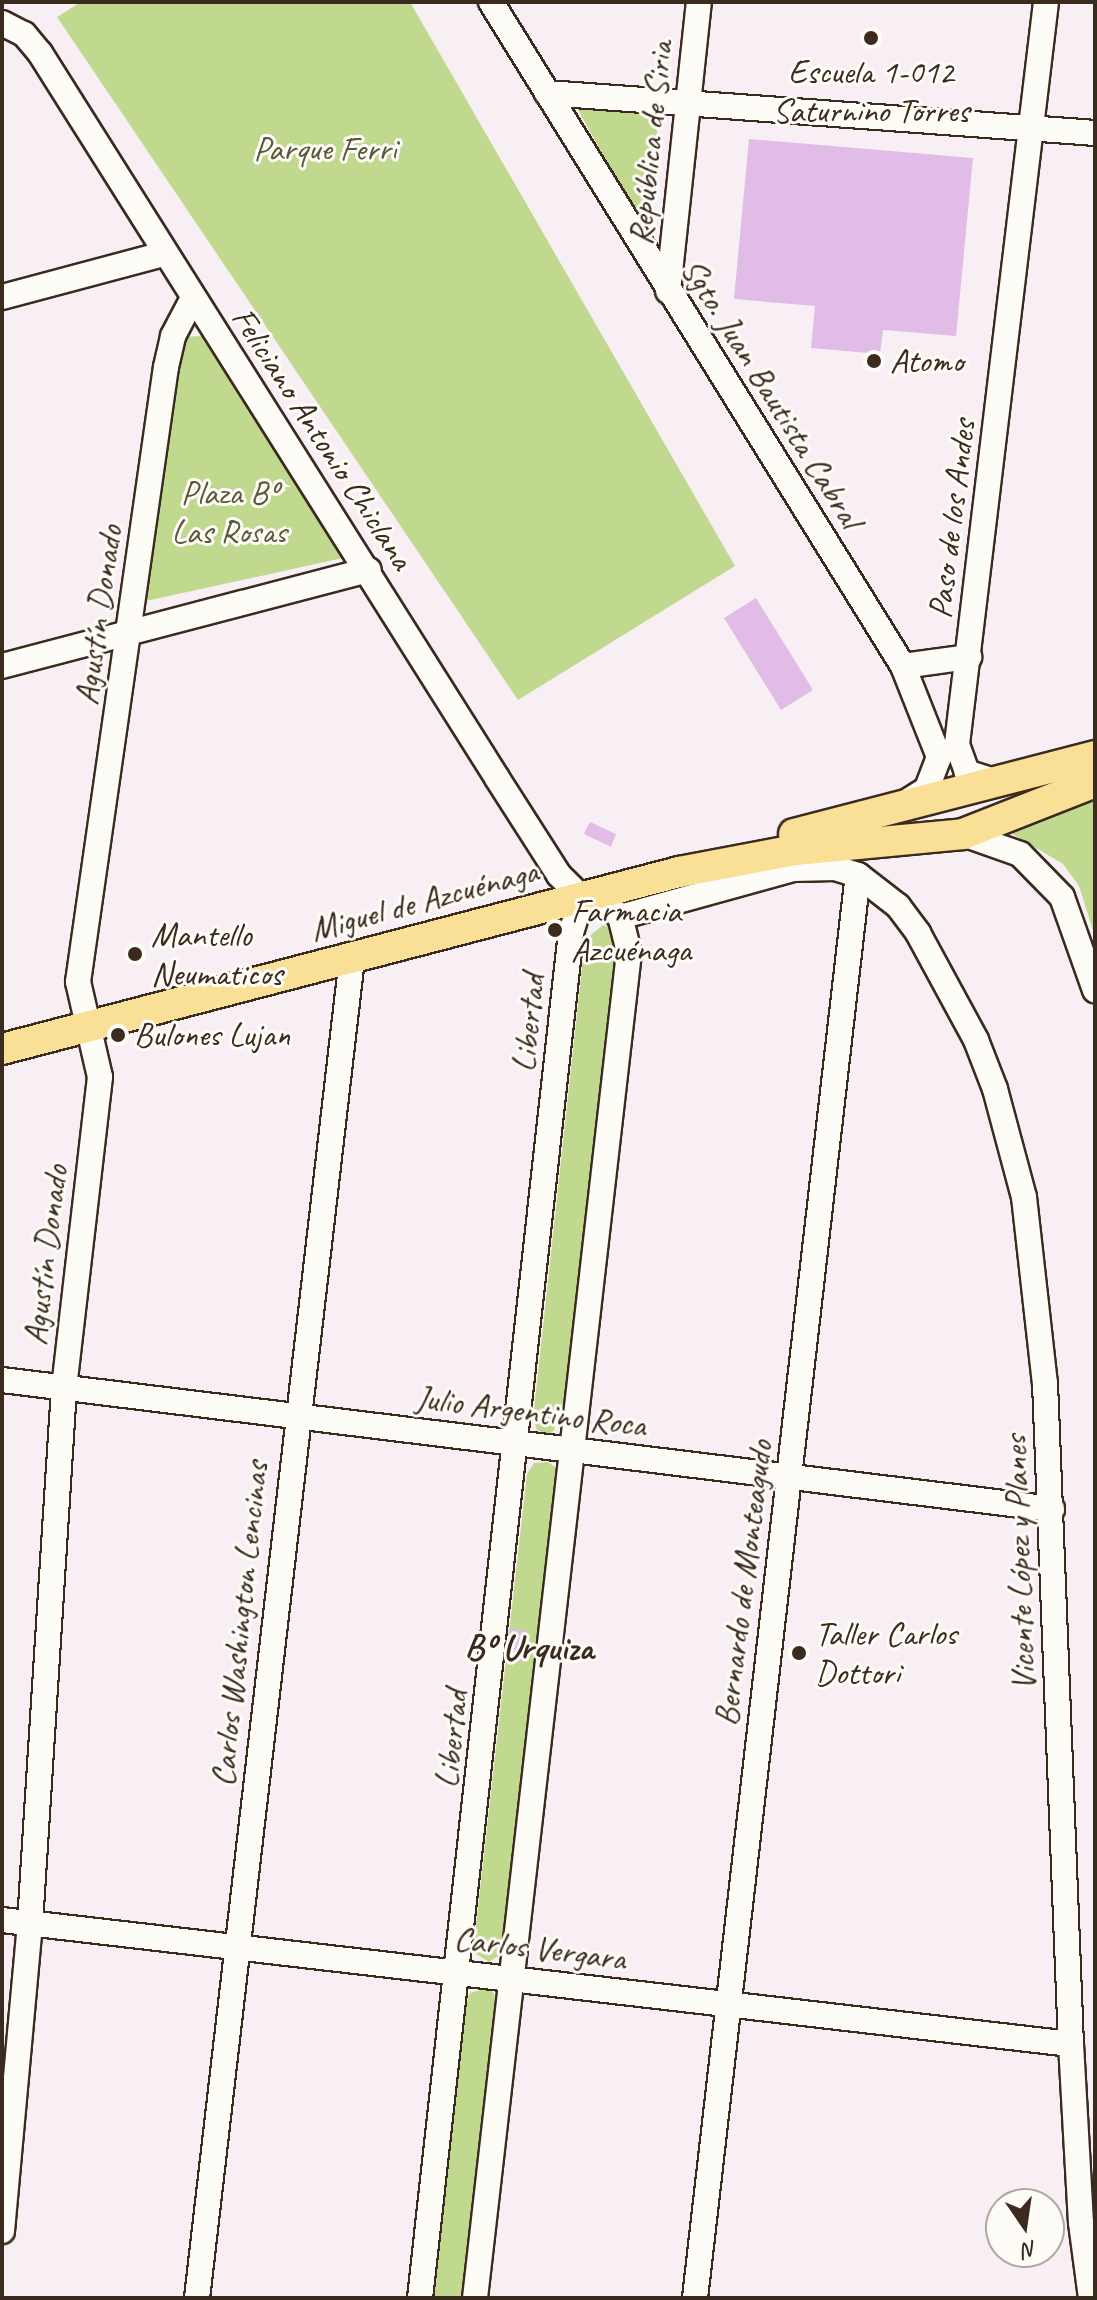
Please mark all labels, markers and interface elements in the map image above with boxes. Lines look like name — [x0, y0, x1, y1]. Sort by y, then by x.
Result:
marker: Escuela 1-012 Saturnino Torres — [862, 29, 880, 47]
street label: República de Siria — [619, 39, 681, 247]
place label: Escuela 1-012 Saturnino Torres — [773, 51, 969, 130]
park label: Parque Ferri — [253, 129, 397, 169]
street label: Sgto. Juan Bautista Cabral — [672, 250, 872, 536]
street label: Feliciano Antonio Chiclana — [223, 300, 423, 576]
place label: Atomo — [890, 341, 963, 381]
marker: Atomo — [865, 352, 883, 370]
street label: Paso de los Andes — [919, 418, 983, 620]
park label: Plaza Bº Las Rosas — [171, 472, 287, 552]
street label: Agustín Donado — [65, 523, 131, 707]
street label: Miguel de Azcuénaga — [306, 850, 542, 950]
place label: Farmacia Azcuénaga — [571, 890, 691, 970]
place label: Mantello Neumaticos — [151, 914, 282, 994]
marker: Farmacia Azcuénaga — [546, 921, 564, 939]
marker: Mantello Neumaticos — [126, 945, 144, 963]
street label: Libertad — [503, 972, 553, 1074]
place label: Bulones Lujan — [134, 1015, 290, 1055]
marker: Bulones Lujan — [109, 1026, 127, 1044]
street label: Agustín Donado — [14, 1163, 76, 1347]
street label: Julio Argentino Roca — [414, 1377, 648, 1445]
street label: Vicente López y Planes — [994, 1434, 1044, 1692]
street label: Bernardo de Monteagudo — [705, 1438, 781, 1728]
street label: Carlos Washington Lencinas — [202, 1459, 276, 1789]
place label: Taller Carlos Dottori — [815, 1613, 958, 1692]
district label: Bº Urquiza — [465, 1626, 593, 1670]
marker: Taller Carlos Dottori — [790, 1644, 808, 1662]
street label: Libertad — [426, 1688, 476, 1790]
street label: Carlos Vergara — [452, 1917, 628, 1979]
north arrow — [985, 2188, 1065, 2268]
text: N — [1020, 2234, 1040, 2265]

